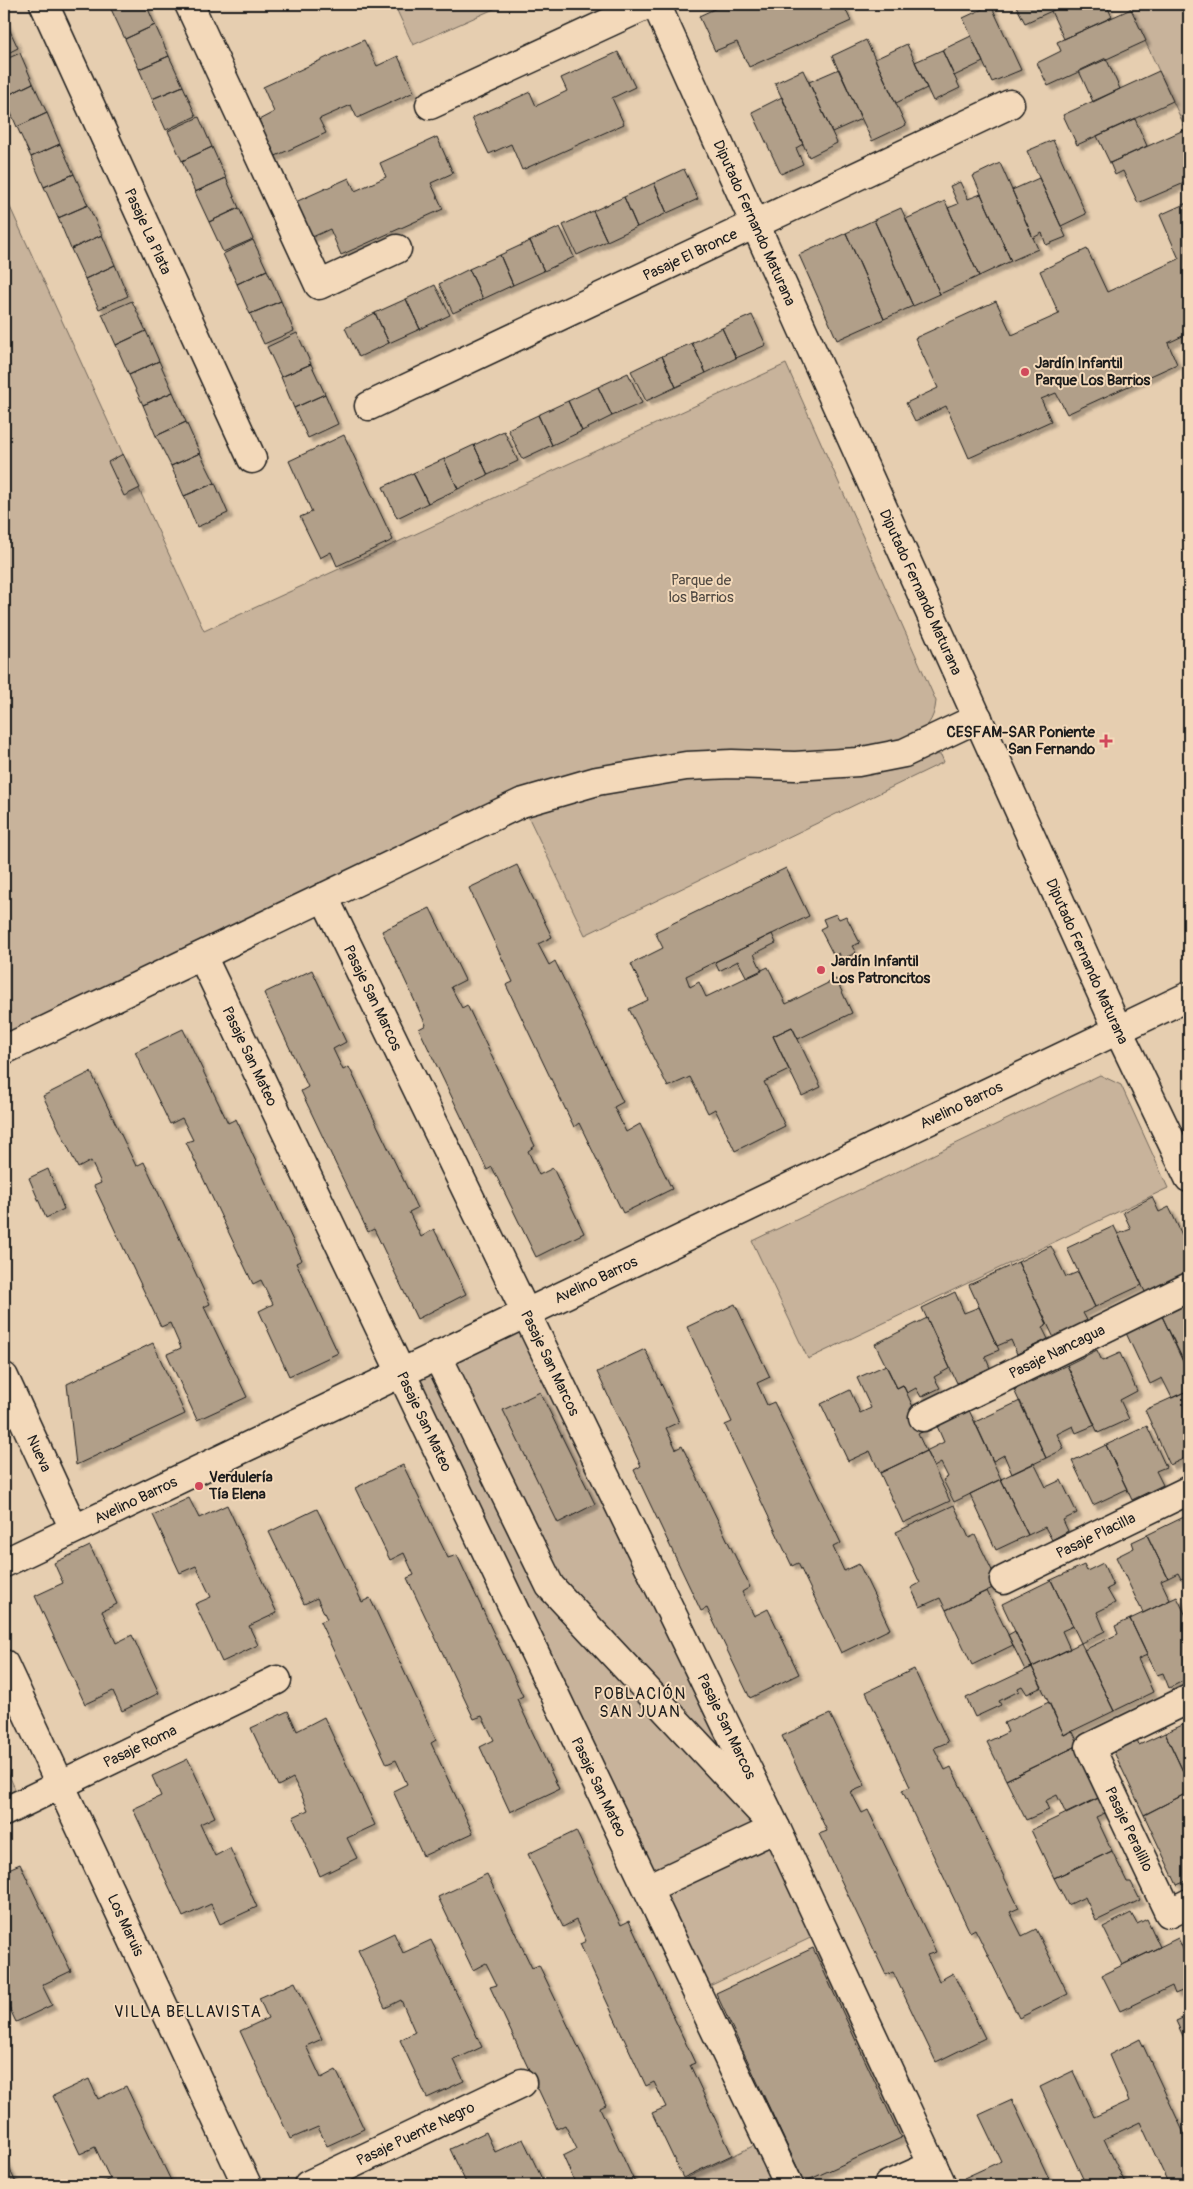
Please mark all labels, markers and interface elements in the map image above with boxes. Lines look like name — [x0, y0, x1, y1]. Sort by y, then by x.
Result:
street label: Diputado Fernando Maturana — [709, 137, 800, 309]
street label: Pasaje La Plata — [120, 185, 176, 277]
street label: Pasaje El Bronce — [640, 224, 741, 285]
place label: Jardín Infantil Parque Los Barrios — [1035, 354, 1151, 390]
marker: Jardín Infantil Parque Los Barrios — [1019, 366, 1031, 378]
street label: Diputado Fernando Maturana — [875, 506, 966, 678]
park label: Parque de los Barrios — [668, 571, 734, 607]
place label: CESFAM-SAR Poniente San Fernando — [947, 723, 1096, 759]
marker: CESFAM-SAR Poniente San Fernando — [1099, 734, 1113, 748]
street label: Diputado Fernando Maturana — [1042, 876, 1133, 1047]
street label: Pasaje San Marcos — [339, 942, 407, 1054]
place label: Jardín Infantil Los Patroncitos — [831, 952, 931, 988]
marker: Jardín Infantil Los Patroncitos — [815, 964, 827, 976]
street label: Pasaje San Mateo — [218, 1003, 282, 1109]
street label: Avelino Barros — [916, 1077, 1006, 1133]
street label: Avelino Barros — [551, 1252, 641, 1308]
street label: Pasaje San Marcos — [517, 1307, 584, 1419]
street label: Pasaje Nancagua — [1006, 1320, 1108, 1383]
street label: Pasaje San Mateo — [392, 1369, 456, 1475]
street label: Nueva — [22, 1432, 56, 1475]
place label: Verdulería Tía Elena — [208, 1468, 273, 1504]
street label: Avelino Barros — [91, 1472, 181, 1528]
marker: Verdulería Tía Elena — [193, 1480, 205, 1492]
street label: Pasaje Placilla — [1053, 1508, 1138, 1563]
street label: Pasaje San Marcos — [693, 1670, 760, 1783]
district label: POBLACIÓN SAN JUAN — [594, 1683, 686, 1722]
street label: Pasaje Roma — [100, 1720, 180, 1772]
street label: Pasaje San Mateo — [567, 1734, 631, 1840]
street label: Pasaje Peralillo — [1101, 1784, 1157, 1875]
street label: Los Maruis — [103, 1891, 149, 1959]
district label: VILLA BELLAVISTA — [114, 2002, 262, 2022]
street label: Pasaje Puente Negro — [353, 2098, 478, 2170]

